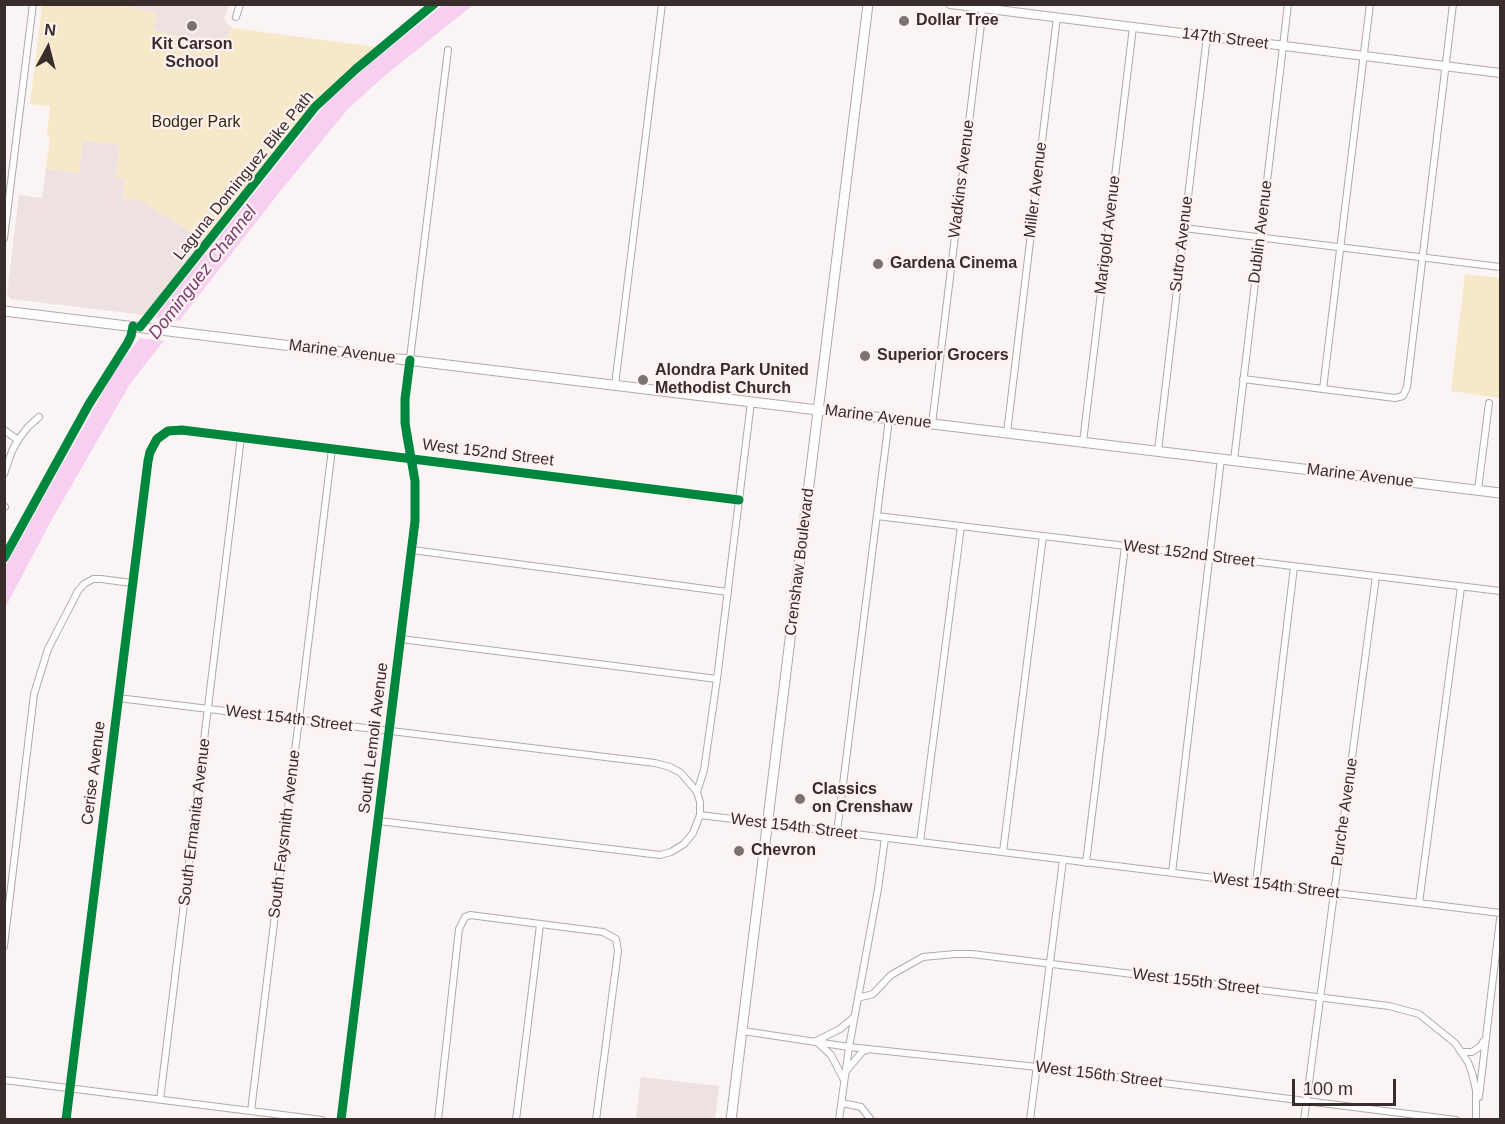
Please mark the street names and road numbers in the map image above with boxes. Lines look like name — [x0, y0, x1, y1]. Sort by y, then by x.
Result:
street label: 147th Street — [1181, 24, 1269, 54]
street label: Laguna Dominguez Bike Path — [170, 88, 318, 264]
street label: Wadkins Avenue — [945, 119, 979, 239]
street label: Miller Avenue — [1021, 141, 1051, 239]
street label: Marigold Avenue — [1091, 174, 1125, 296]
street label: Dublin Avenue — [1245, 179, 1277, 285]
street label: Sutro Avenue — [1167, 195, 1197, 293]
street label: Marine Avenue — [288, 336, 396, 368]
street label: Marine Avenue — [824, 401, 932, 433]
street label: West 152nd Street — [421, 435, 555, 471]
street label: Marine Avenue — [1306, 460, 1414, 492]
street label: Crenshaw Boulevard — [781, 487, 819, 637]
street label: West 152nd Street — [1122, 536, 1256, 572]
street label: South Lemoli Avenue — [355, 661, 393, 815]
street label: West 154th Street — [224, 702, 354, 736]
street label: Cerise Avenue — [78, 720, 110, 826]
street label: South Ermanita Avenue — [175, 737, 215, 907]
street label: South Faysmith Avenue — [265, 749, 305, 919]
street label: Purche Avenue — [1328, 757, 1362, 867]
street label: West 154th Street — [729, 810, 859, 844]
street label: West 154th Street — [1211, 869, 1341, 903]
street label: West 155th Street — [1131, 965, 1261, 999]
street label: West 156th Street — [1034, 1058, 1164, 1092]

